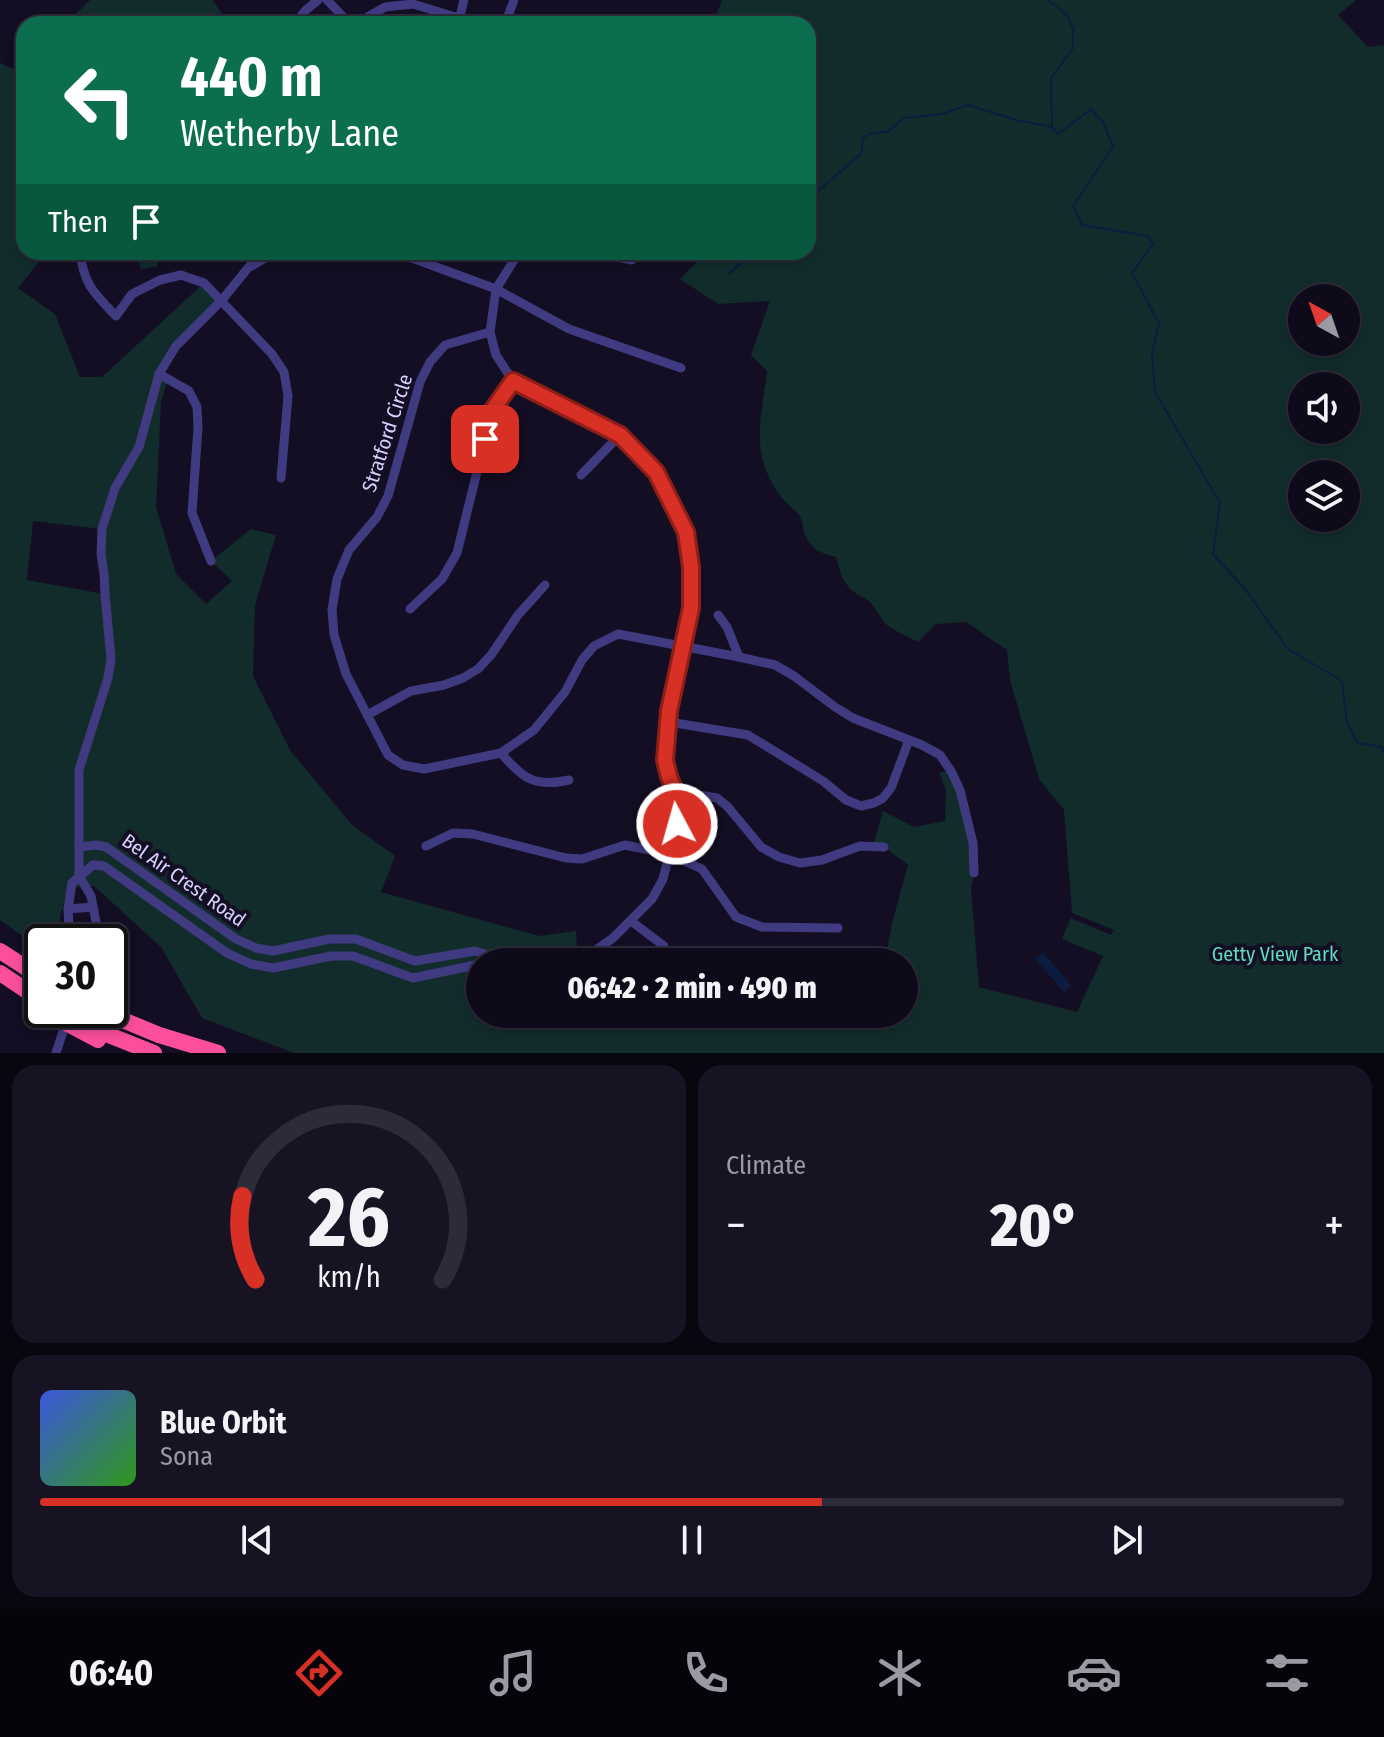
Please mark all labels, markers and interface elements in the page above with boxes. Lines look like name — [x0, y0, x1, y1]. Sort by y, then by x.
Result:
text: 440 m — [180, 44, 323, 111]
icon: left — [48, 48, 152, 152]
text: Wetherby Lane — [180, 112, 399, 156]
icon: arrive — [124, 200, 168, 244]
text: Then — [48, 204, 108, 240]
north arrow — [1288, 284, 1360, 356]
map controls — [1288, 284, 1360, 532]
street label: Stratford Circle — [357, 371, 417, 495]
button: sound — [1288, 372, 1360, 444]
pin — [451, 405, 519, 473]
icon: arrive — [463, 417, 507, 461]
button: layers — [1288, 460, 1360, 532]
position arrow — [635, 782, 719, 866]
street label: Bel Air Crest Road — [118, 828, 250, 932]
speed limit sign: 30 — [24, 924, 128, 1028]
park label: Getty View Park — [1212, 942, 1339, 966]
text: 06:42 · 2 min · 490 m — [567, 970, 817, 1006]
text: Climate — [726, 1150, 806, 1181]
text: 26 — [307, 1168, 390, 1268]
text: 20° — [990, 1190, 1080, 1262]
text: − — [726, 1199, 746, 1252]
text: + — [1324, 1199, 1344, 1252]
text: km/h — [317, 1260, 381, 1295]
text: Blue Orbit — [160, 1405, 286, 1441]
text: Sona — [160, 1441, 213, 1472]
icon: previous — [235, 1518, 279, 1562]
icon: pause — [670, 1518, 714, 1562]
icon: next — [1105, 1518, 1149, 1562]
icon: directions — [291, 1645, 347, 1701]
icon: music — [485, 1645, 541, 1701]
icon: phone — [678, 1645, 734, 1701]
icon: climate — [872, 1645, 928, 1701]
icon: car — [1066, 1645, 1122, 1701]
icon: filters — [1259, 1645, 1315, 1701]
text: 06:40 — [69, 1651, 154, 1695]

